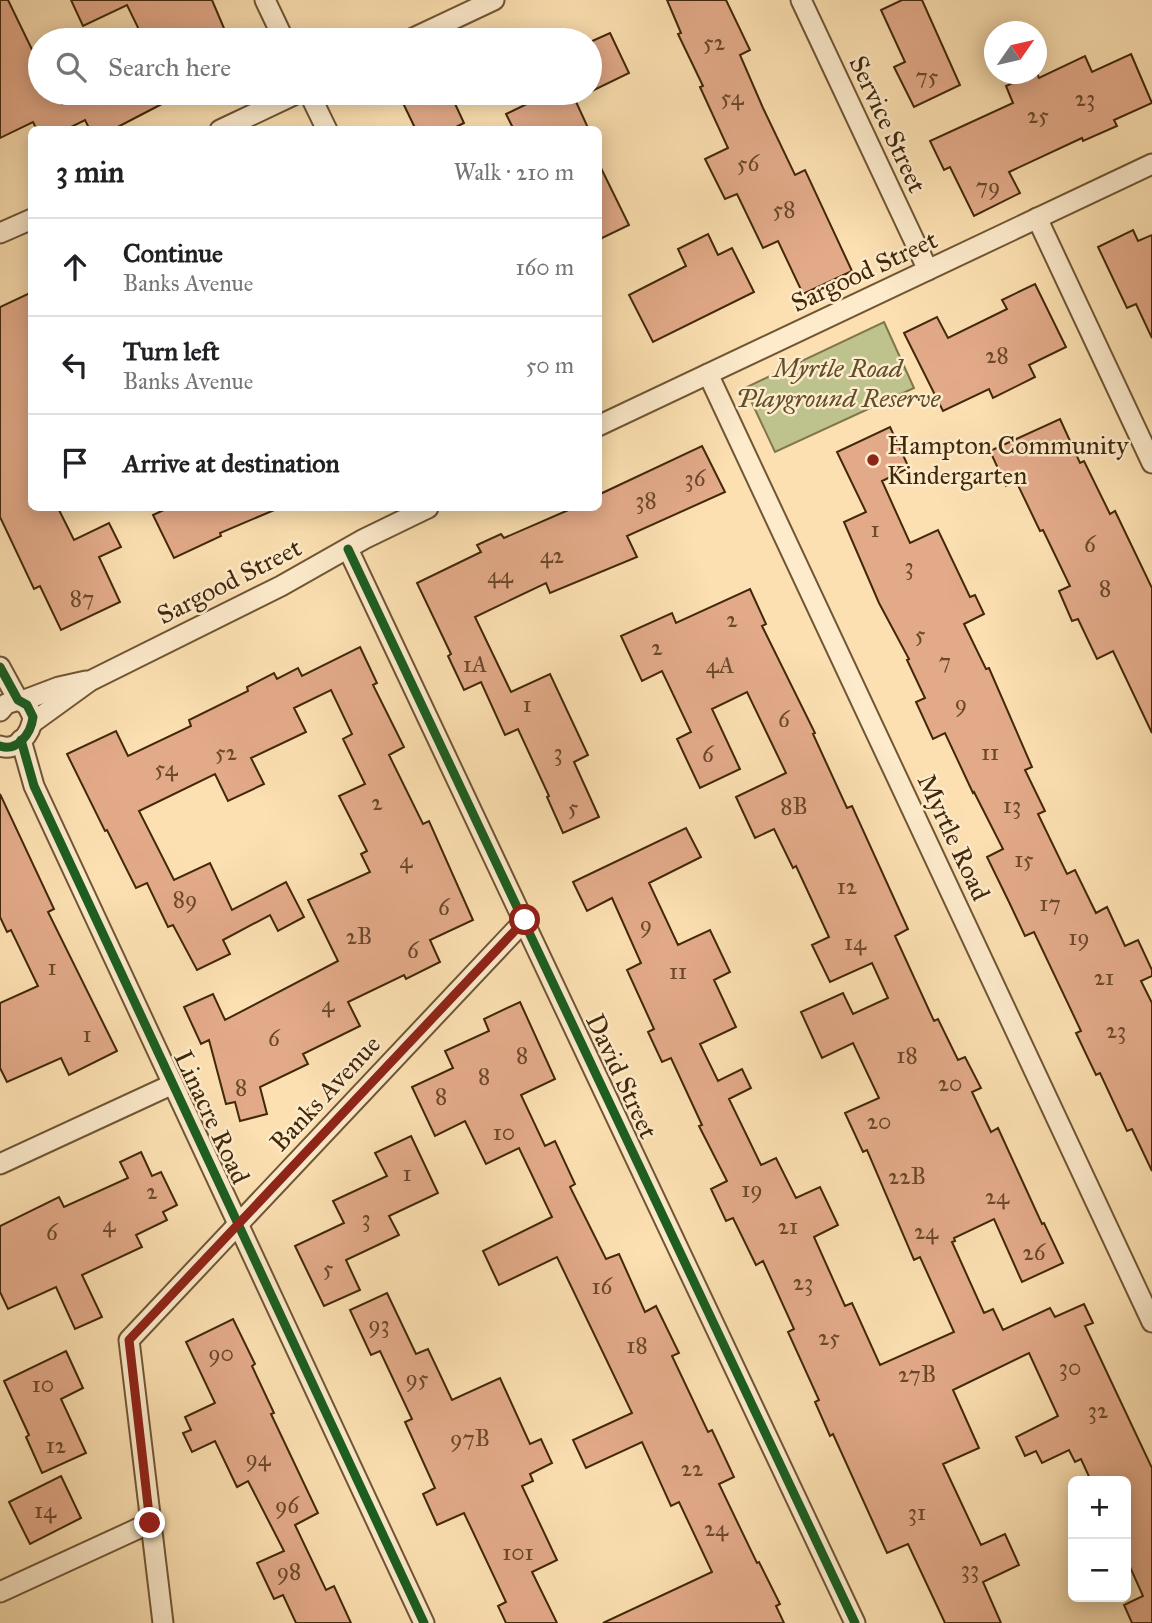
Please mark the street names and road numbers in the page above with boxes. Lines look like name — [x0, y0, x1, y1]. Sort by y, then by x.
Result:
street label: Service Street — [842, 50, 934, 198]
street label: Sargood Street — [786, 223, 942, 319]
street label: Sargood Street — [151, 531, 307, 631]
street label: Myrtle Road — [911, 769, 997, 905]
street label: David Street — [579, 1008, 665, 1144]
street label: Banks Avenue — [263, 1028, 387, 1158]
street label: Linacre Road — [167, 1045, 257, 1189]

